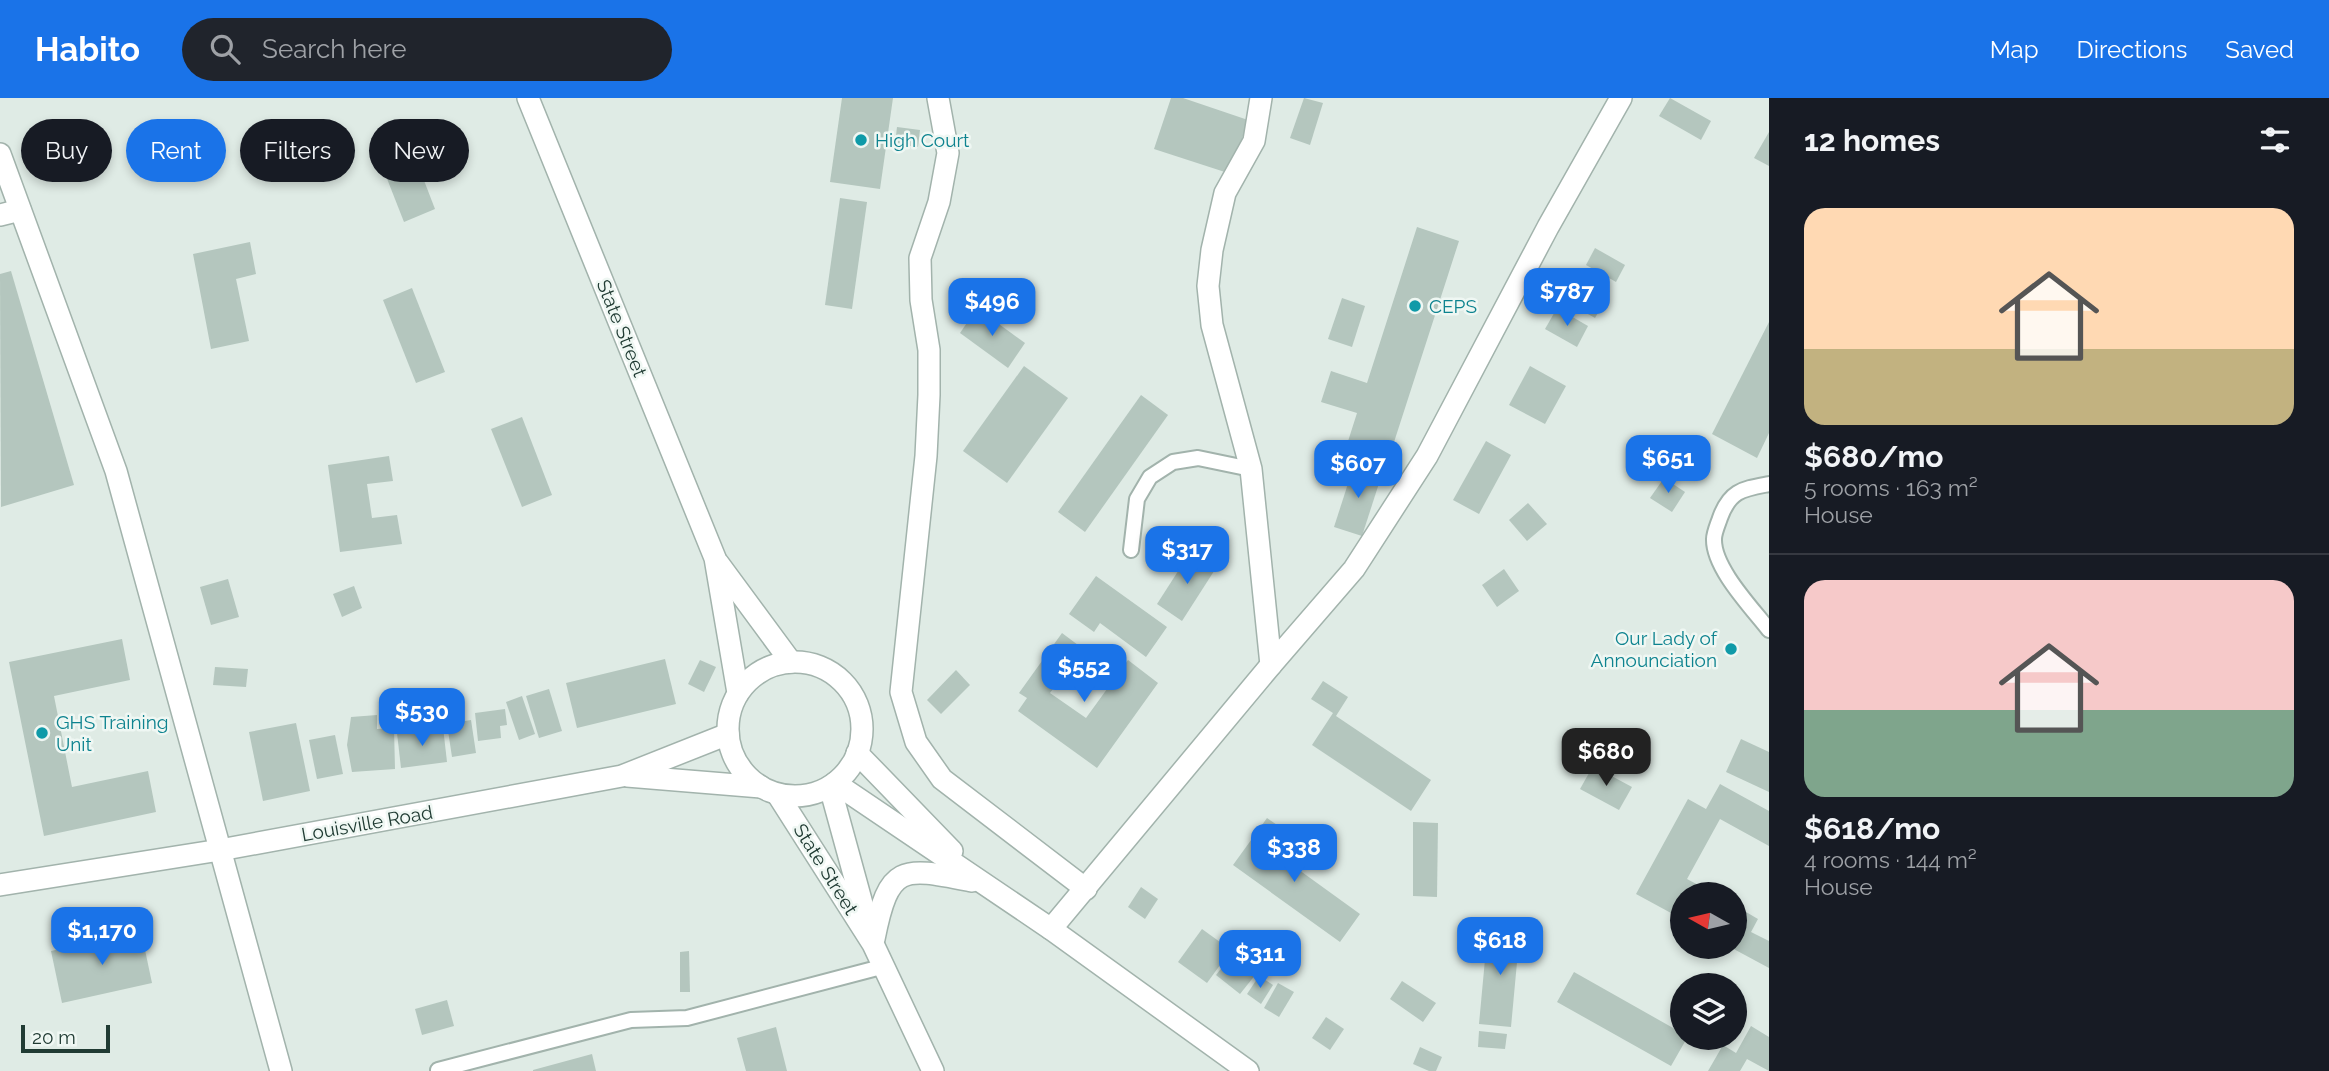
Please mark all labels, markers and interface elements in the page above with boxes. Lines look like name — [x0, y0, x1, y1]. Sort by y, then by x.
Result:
search box — [182, 18, 672, 81]
text: Habito — [35, 30, 140, 69]
icon: search — [206, 30, 244, 68]
text: Search here — [262, 34, 406, 64]
text: Map — [1990, 35, 2039, 64]
text: Directions — [2077, 35, 2187, 64]
text: Saved — [2225, 35, 2294, 64]
chip: Buy — [21, 119, 112, 182]
chip: Rent — [126, 119, 226, 182]
chip: Filters — [240, 119, 355, 182]
chip: New — [369, 119, 469, 182]
icon: filters — [2256, 121, 2294, 159]
text: 12 homes — [1804, 123, 1940, 158]
place label: High Court — [875, 129, 970, 151]
marker: High Court — [853, 132, 869, 148]
icon: home — [1986, 253, 2112, 379]
pin: $787 — [1526, 268, 1608, 328]
street label: State Street — [593, 276, 652, 380]
text: $787 — [1540, 277, 1594, 304]
pin: $496 — [951, 278, 1033, 338]
text: $496 — [964, 287, 1020, 314]
place label: CEPS — [1429, 295, 1477, 317]
marker: CEPS — [1407, 298, 1423, 314]
pin: $651 — [1627, 436, 1709, 495]
text: $680/mo — [1804, 439, 1944, 474]
pin: $607 — [1317, 440, 1399, 500]
text: $651 — [1642, 444, 1694, 471]
text: $607 — [1330, 449, 1386, 476]
text: 5 rooms · 163 m² — [1804, 474, 1978, 501]
text: House — [1804, 501, 1873, 528]
pin: $317 — [1146, 526, 1228, 586]
text: $317 — [1161, 535, 1213, 562]
icon: home — [1986, 625, 2112, 751]
place label: Our Lady of Announciation — [1591, 627, 1718, 671]
marker: Our Lady of Announciation — [1723, 641, 1739, 657]
pin: $552 — [1043, 644, 1125, 704]
text: $552 — [1057, 653, 1111, 680]
pin: $530 — [381, 688, 463, 748]
text: $530 — [395, 697, 449, 724]
place label: GHS Training Unit — [56, 711, 169, 755]
marker: GHS Training Unit — [34, 725, 50, 741]
pin: $680 — [1565, 728, 1647, 788]
text: $680 — [1578, 737, 1634, 764]
street label: Louisville Road — [300, 801, 434, 845]
text: $618/mo — [1804, 811, 1940, 846]
street label: State Street — [789, 820, 863, 919]
pin: $338 — [1253, 824, 1335, 884]
text: $338 — [1267, 833, 1321, 860]
text: 4 rooms · 144 m² — [1804, 846, 1977, 873]
text: House — [1804, 873, 1873, 900]
north arrow — [1670, 882, 1746, 959]
map controls — [1670, 882, 1747, 1050]
pin: $1,170 — [45, 908, 159, 967]
text: $1,170 — [67, 916, 137, 943]
pin: $618 — [1459, 918, 1541, 977]
text: $618 — [1473, 926, 1527, 953]
pin: $311 — [1219, 930, 1301, 990]
text: $311 — [1235, 939, 1285, 966]
button: layers — [1670, 973, 1747, 1050]
scale bar — [21, 1022, 110, 1054]
text: 20 m — [32, 1026, 76, 1048]

